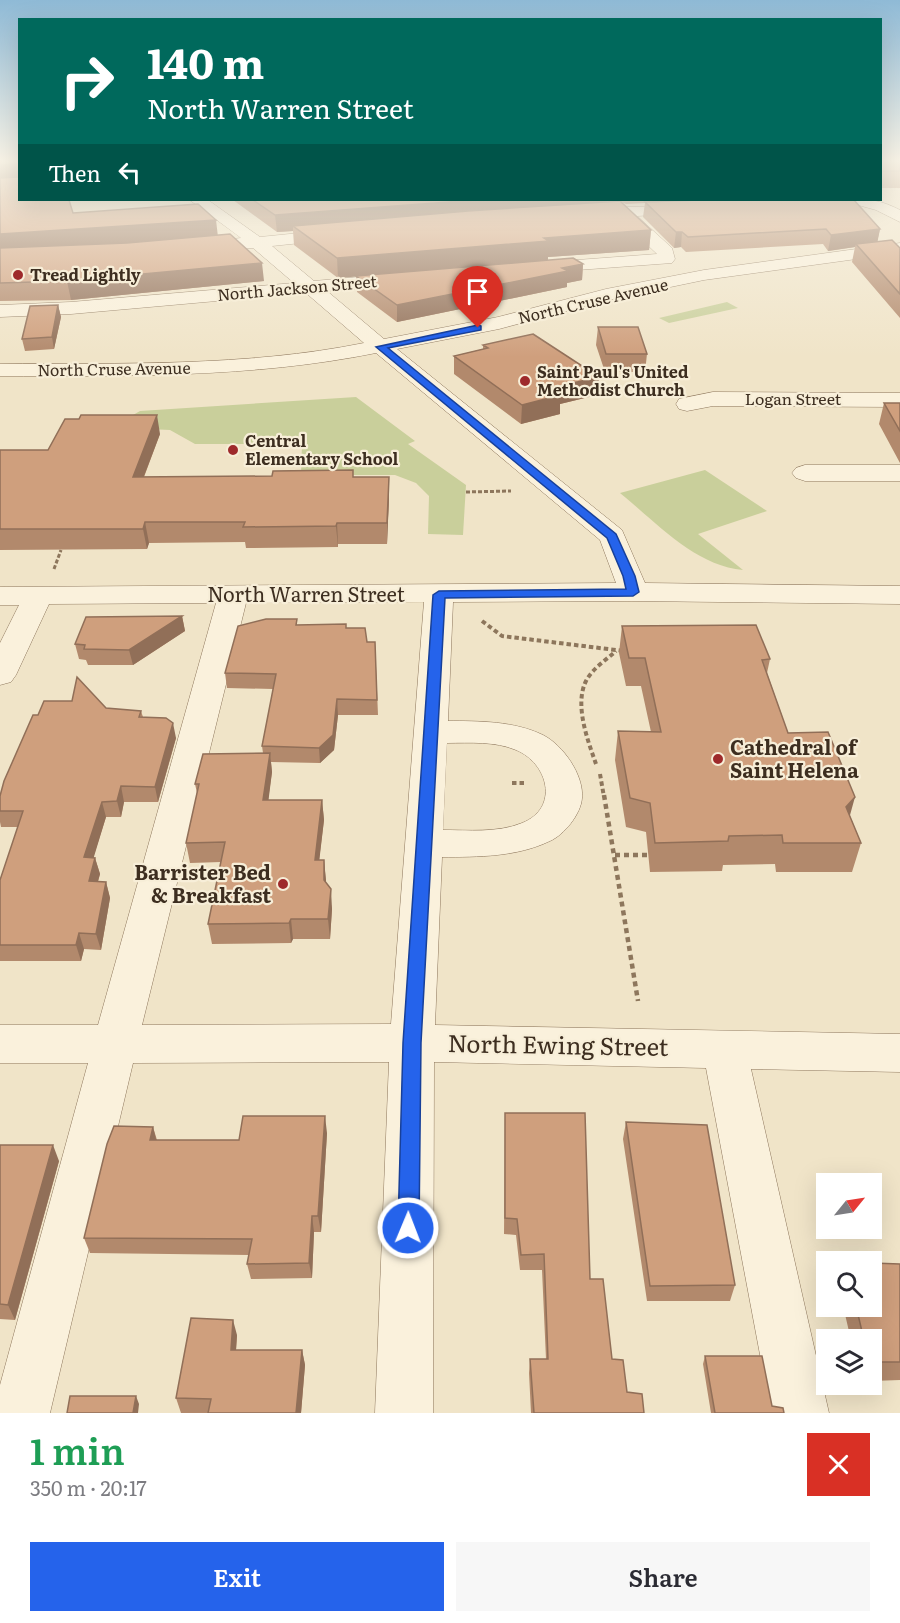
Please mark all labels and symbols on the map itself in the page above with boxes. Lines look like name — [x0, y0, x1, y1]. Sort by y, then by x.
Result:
place label: Tread Lightly — [30, 262, 141, 286]
pin — [452, 266, 503, 328]
marker: Tread Lightly — [11, 268, 25, 282]
street label: North Jackson Street — [216, 268, 378, 306]
street label: North Cruse Avenue — [515, 271, 670, 329]
street label: North Cruse Avenue — [37, 355, 191, 381]
place label: Saint Paul's United Methodist Church — [537, 359, 689, 401]
marker: Saint Paul's United Methodist Church — [518, 374, 532, 388]
street label: Logan Street — [745, 386, 842, 410]
place label: Central Elementary School — [245, 428, 399, 470]
marker: Central Elementary School — [226, 443, 240, 457]
street label: North Warren Street — [207, 578, 405, 608]
place label: Cathedral of Saint Helena — [730, 731, 859, 784]
marker: Cathedral of Saint Helena — [711, 752, 725, 766]
place label: Barrister Bed & Breakfast — [134, 856, 271, 909]
marker: Barrister Bed & Breakfast — [276, 877, 290, 891]
street label: North Ewing Street — [447, 1024, 669, 1063]
north arrow — [816, 1173, 882, 1239]
position arrow — [376, 1196, 440, 1260]

